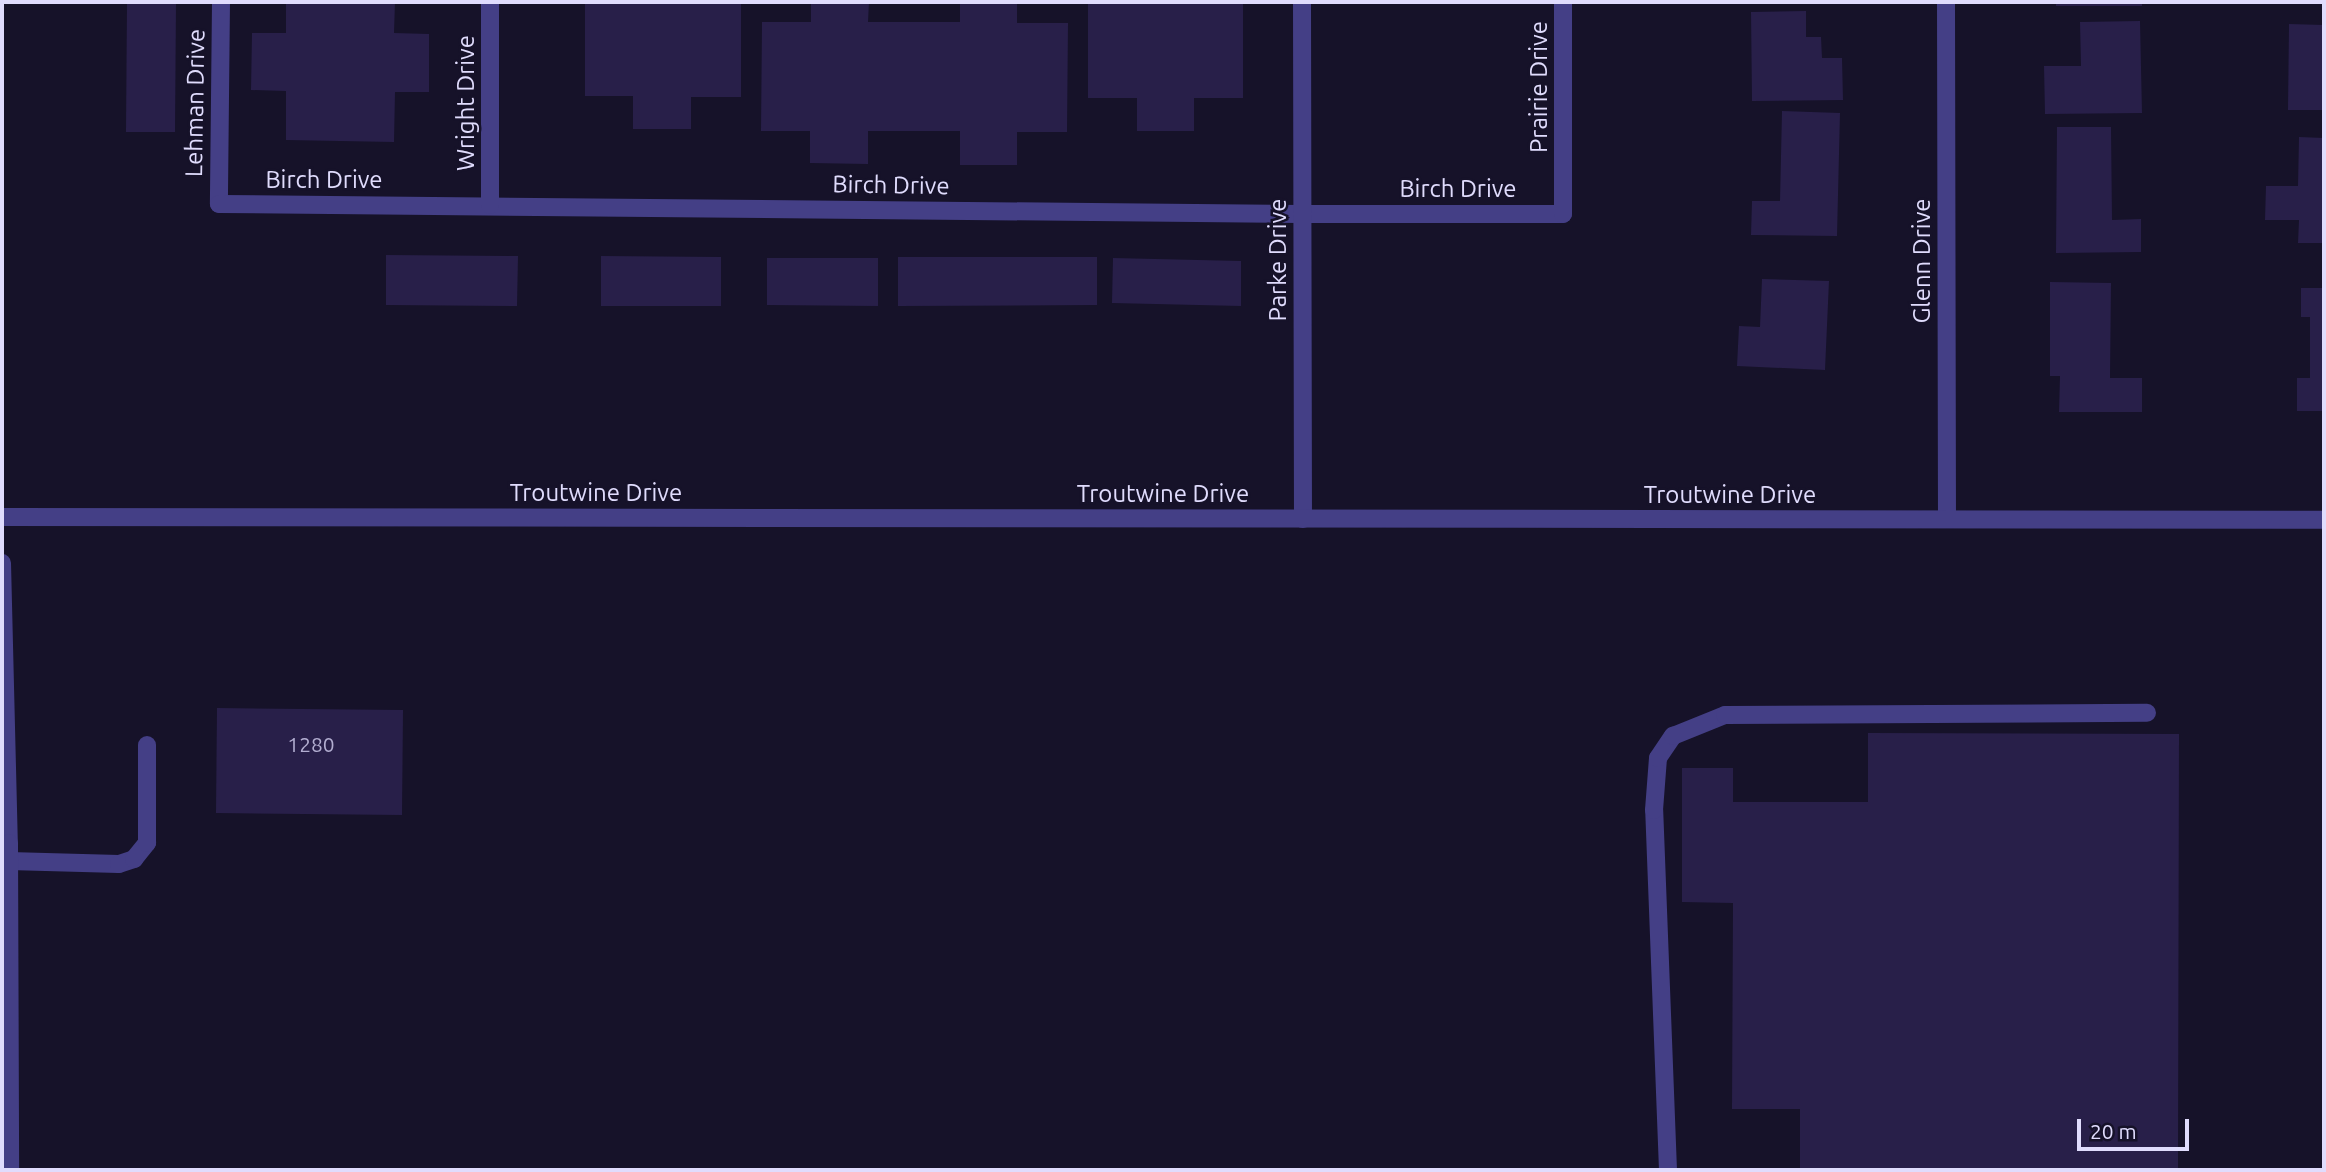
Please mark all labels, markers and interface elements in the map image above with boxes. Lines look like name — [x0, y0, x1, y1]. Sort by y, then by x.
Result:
street label: Prairie Drive — [1525, 21, 1553, 153]
street label: Lehman Drive — [179, 29, 211, 177]
street label: Wright Drive — [452, 35, 480, 171]
street label: Birch Drive — [265, 166, 383, 194]
street label: Birch Drive — [832, 170, 950, 200]
street label: Birch Drive — [1399, 175, 1517, 203]
street label: Glenn Drive — [1908, 198, 1936, 324]
street label: Parke Drive — [1264, 199, 1292, 321]
street label: Troutwine Drive — [510, 479, 682, 507]
street label: Troutwine Drive — [1077, 480, 1249, 508]
street label: Troutwine Drive — [1644, 481, 1816, 509]
house number: 1280 — [287, 731, 335, 757]
scale bar — [2081, 1106, 2193, 1150]
text: 20 m — [2090, 1119, 2137, 1143]

